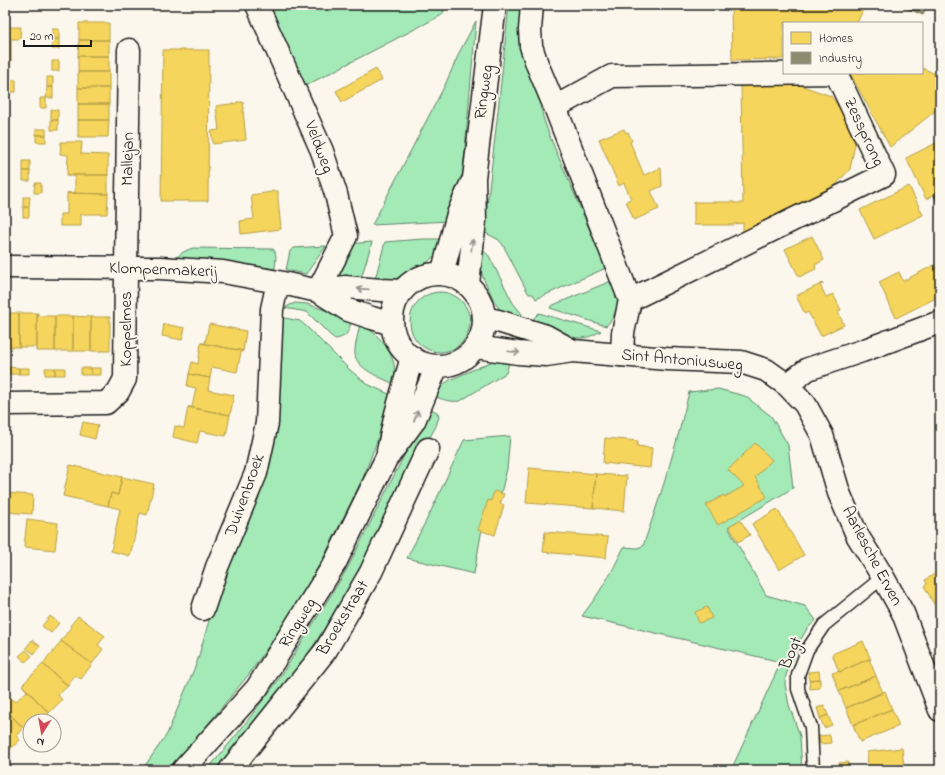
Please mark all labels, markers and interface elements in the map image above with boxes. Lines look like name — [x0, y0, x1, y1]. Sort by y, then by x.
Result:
scale bar — [24, 22, 91, 48]
legend — [783, 22, 923, 74]
text: 20 m — [30, 28, 53, 46]
text: Homes — [819, 30, 853, 48]
text: Industry — [819, 50, 862, 69]
street label: Ringweg — [468, 63, 502, 121]
street label: Zessprong — [835, 93, 891, 172]
street label: Veldweg — [295, 116, 340, 178]
street label: Mallejan — [115, 132, 141, 186]
one-way arrow — [468, 239, 476, 252]
street label: Klompenmakerij — [109, 256, 218, 284]
one-way arrow — [357, 285, 370, 292]
street label: Koppelmes — [114, 291, 139, 367]
street label: Sint Antoniusweg — [620, 342, 744, 380]
one-way arrow — [507, 348, 520, 356]
one-way arrow — [412, 410, 420, 422]
street label: Duivenbroek — [218, 450, 272, 541]
street label: Aarlesche Erven — [835, 501, 909, 611]
street label: Broekstraat — [310, 575, 376, 661]
street label: Ringweg — [273, 593, 325, 654]
street label: Bogt — [773, 632, 811, 675]
north arrow — [22, 713, 62, 753]
text: N — [35, 733, 45, 750]

